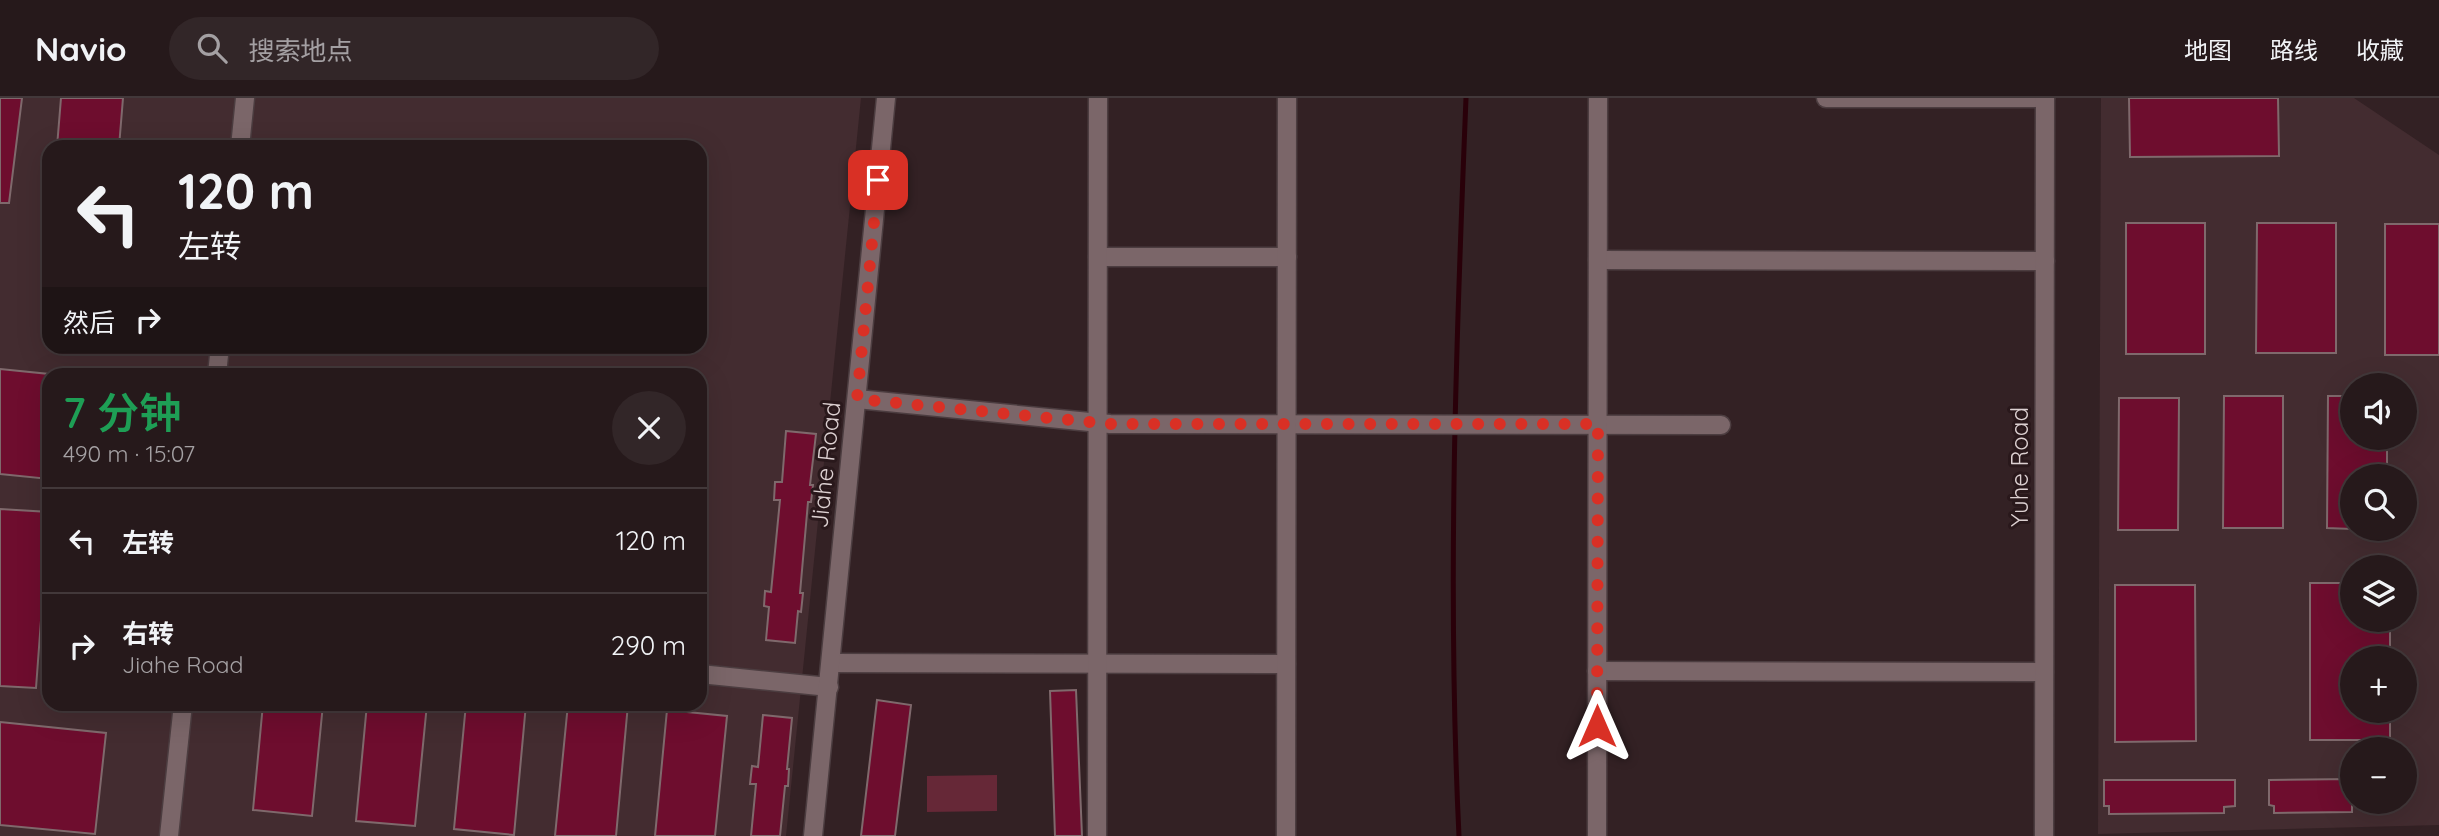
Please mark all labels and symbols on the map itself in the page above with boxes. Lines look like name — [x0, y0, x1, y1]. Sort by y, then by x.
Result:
pin — [848, 150, 908, 210]
street label: Jiahe Road — [803, 400, 847, 529]
street label: Yuhe Road — [2004, 407, 2034, 527]
position arrow — [1560, 689, 1634, 763]

